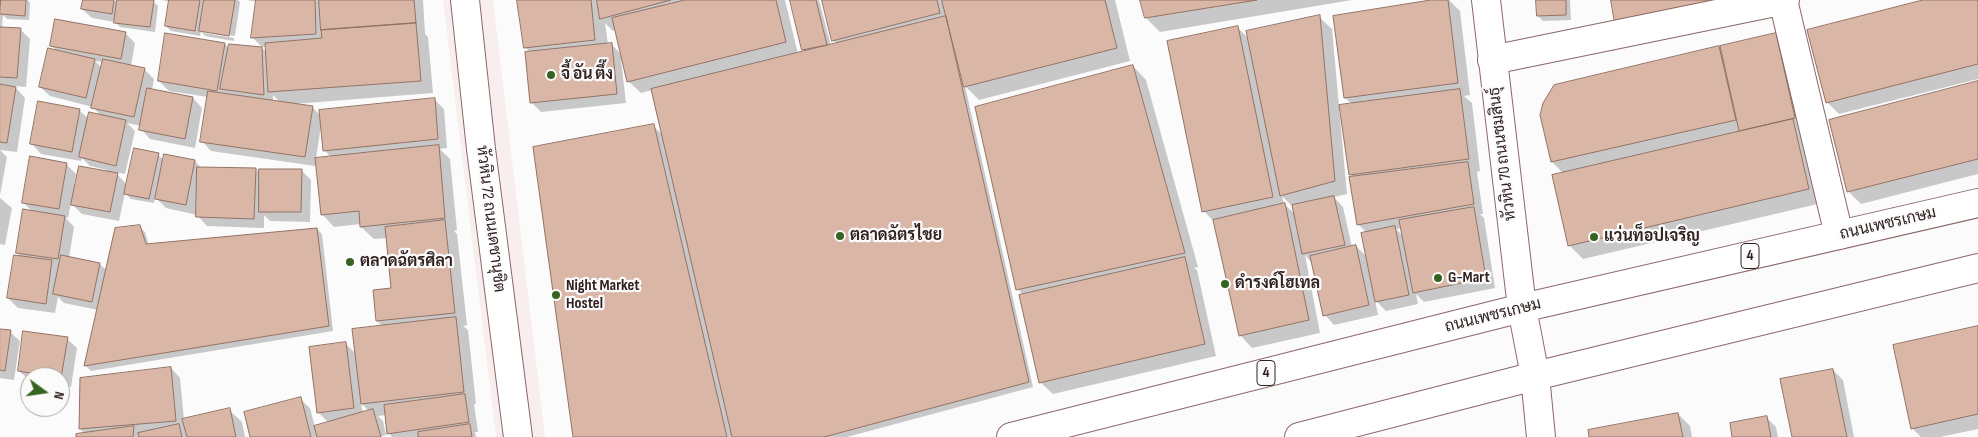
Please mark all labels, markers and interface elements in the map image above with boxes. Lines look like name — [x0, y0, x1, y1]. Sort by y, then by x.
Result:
place label: จี้ อัน ตึ๊ง — [561, 65, 613, 85]
marker: จี้ อัน ตึ๊ง — [545, 69, 557, 81]
street label: หัวหิน 70 ถนนชมสินธุ์ — [1485, 86, 1521, 222]
street label: หัวหิน 72 ถนนเดชานุชิต — [471, 144, 509, 294]
street label: ถนนเพชรเกษม — [1838, 204, 1938, 244]
place label: ตลาดฉัตรไชย — [850, 226, 942, 246]
place label: แว่นท็อปเจริญ — [1604, 227, 1700, 247]
marker: ตลาดฉัตรไชย — [834, 230, 846, 242]
marker: แว่นท็อปเจริญ — [1588, 231, 1600, 243]
road number: 4 — [1741, 244, 1759, 268]
place label: ตลาดฉัตรศิลา — [360, 252, 453, 272]
marker: ตลาดฉัตรศิลา — [344, 256, 356, 268]
place label: G-Mart — [1448, 268, 1490, 288]
marker: G-Mart — [1432, 272, 1444, 284]
place label: ดำรงค์โฮเทล — [1235, 274, 1320, 294]
place label: Night Market Hostel — [566, 276, 640, 314]
marker: ดำรงค์โฮเทล — [1219, 278, 1231, 290]
marker: Night Market Hostel — [550, 289, 562, 301]
street label: ถนนเพชรเกษม — [1443, 295, 1543, 337]
road number: 4 — [1257, 360, 1275, 386]
north arrow — [20, 367, 70, 417]
text: N — [50, 390, 68, 401]

